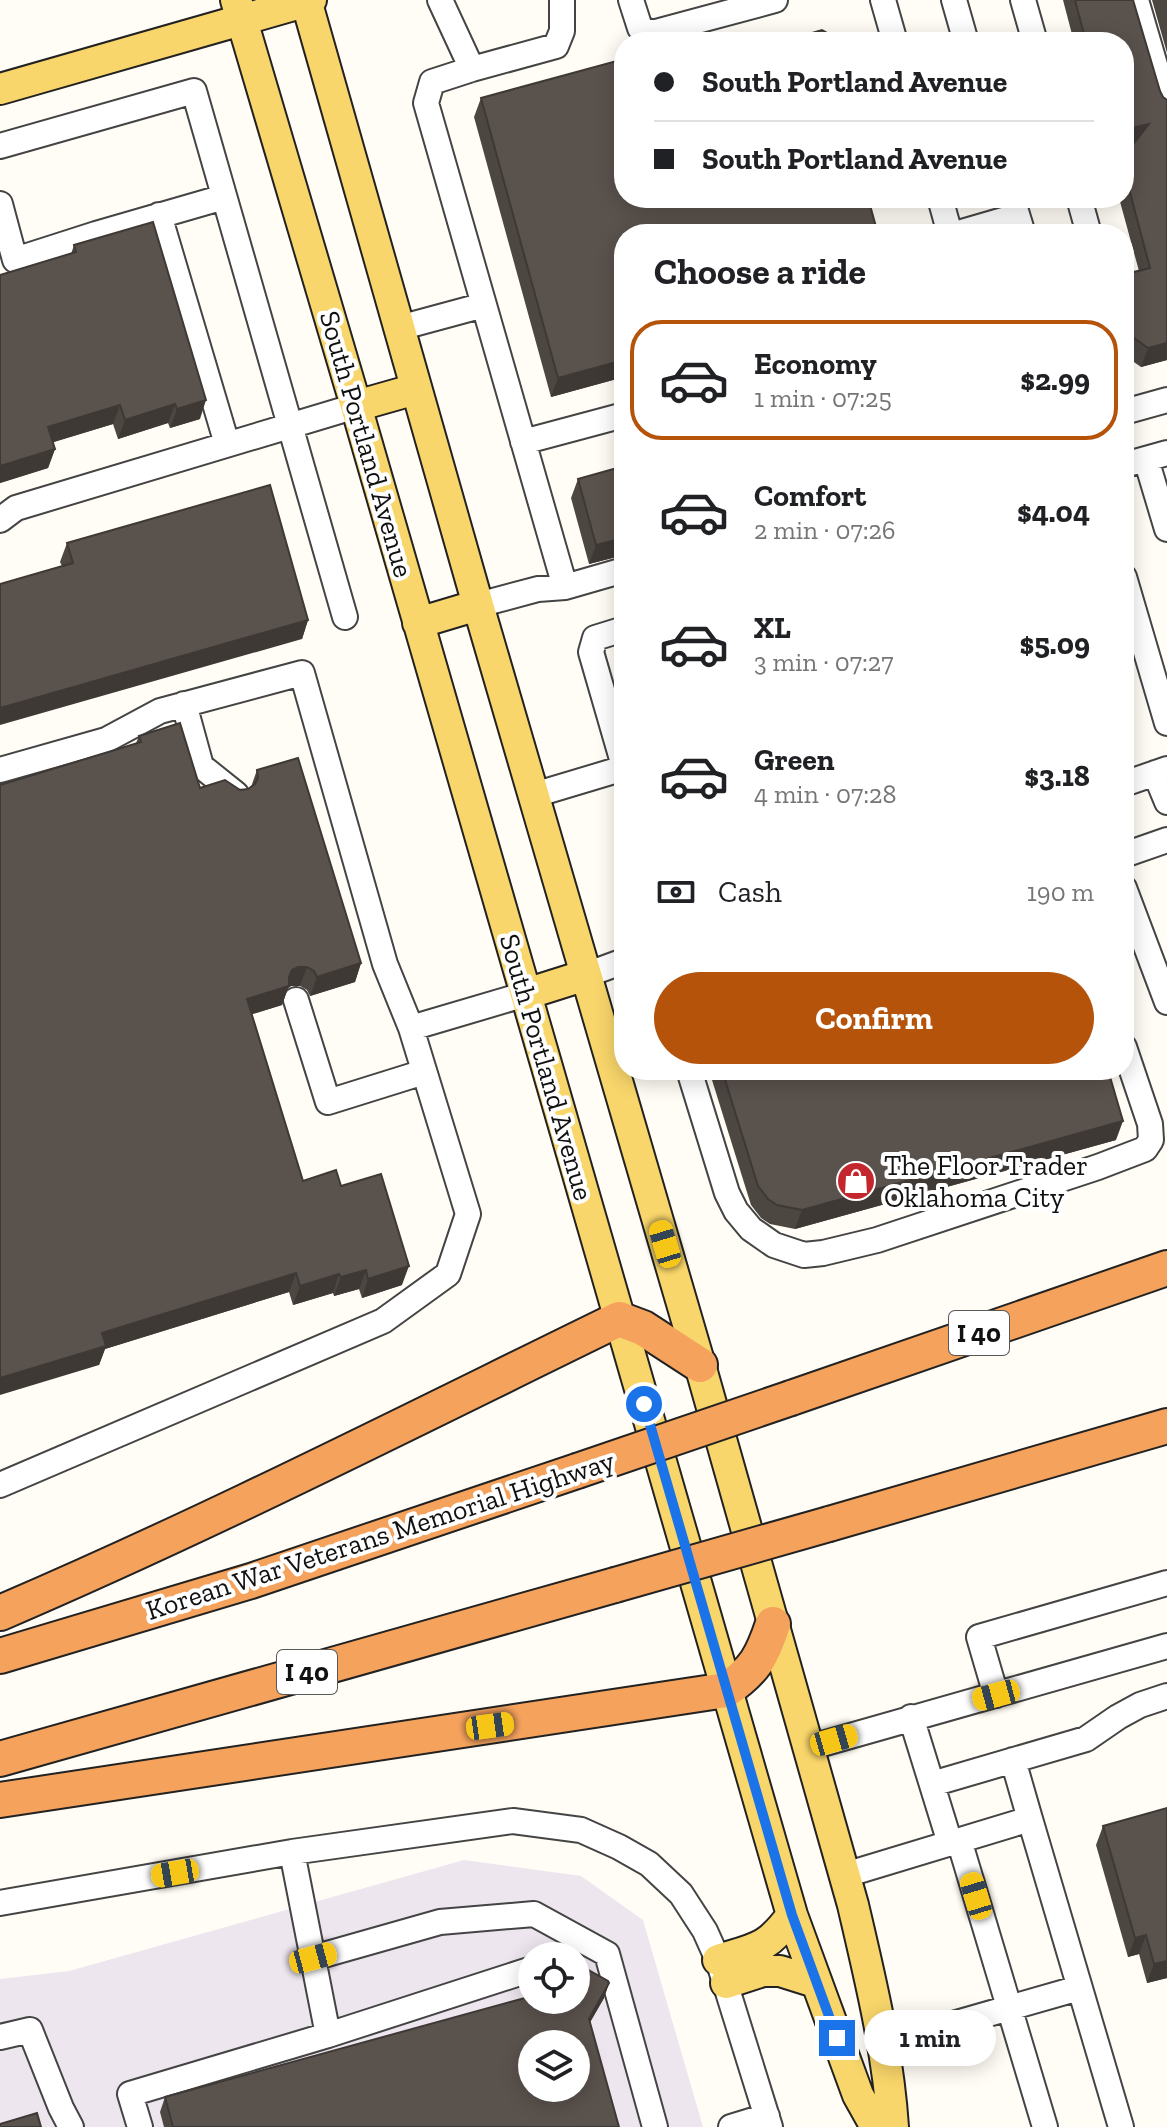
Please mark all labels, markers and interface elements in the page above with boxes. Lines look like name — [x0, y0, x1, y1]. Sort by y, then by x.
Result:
text: South Portland Avenue — [702, 64, 1007, 100]
text: South Portland Avenue — [702, 141, 1007, 177]
text: Choose a ride — [654, 250, 866, 293]
street label: South Portland Avenue — [313, 307, 420, 581]
icon: car — [658, 344, 730, 416]
text: Economy — [754, 346, 877, 382]
text: $2.99 — [1020, 362, 1090, 398]
text: 1 min · 07:25 — [754, 382, 892, 414]
icon: car — [658, 476, 730, 548]
text: Comfort — [754, 478, 866, 514]
text: $4.04 — [1017, 494, 1090, 530]
text: 2 min · 07:26 — [754, 514, 896, 546]
icon: car — [658, 608, 730, 680]
text: XL — [754, 610, 791, 646]
text: $5.09 — [1019, 626, 1090, 662]
text: 3 min · 07:27 — [754, 646, 893, 678]
icon: car — [658, 740, 730, 812]
text: Green — [754, 742, 834, 778]
text: $3.18 — [1024, 758, 1090, 794]
text: 4 min · 07:28 — [754, 778, 896, 810]
icon: cash — [654, 870, 698, 914]
text: Cash — [718, 874, 782, 910]
text: 190 m — [1027, 876, 1094, 908]
street label: South Portland Avenue — [493, 930, 600, 1204]
button: Confirm — [654, 972, 1094, 1064]
place label: The Floor Trader Oklahoma City — [884, 1149, 1088, 1214]
shop icon: The Floor Trader Oklahoma City — [835, 1160, 877, 1202]
car — [647, 1218, 683, 1270]
road number: I 40 — [949, 1311, 1009, 1355]
route start — [626, 1386, 662, 1422]
street label: Korean War Veterans Memorial Highway — [142, 1444, 619, 1627]
road number: I 40 — [277, 1650, 337, 1694]
car — [970, 1677, 1022, 1713]
car — [465, 1711, 515, 1741]
car — [808, 1722, 860, 1758]
car — [149, 1857, 201, 1889]
car — [958, 1870, 994, 1922]
car — [287, 1940, 339, 1976]
map controls — [518, 1942, 590, 2102]
button: locate — [518, 1942, 590, 2014]
callout: 1 min — [865, 2010, 997, 2066]
route end — [819, 2020, 855, 2056]
text: 1 min — [899, 2022, 961, 2054]
button: layers — [518, 2030, 590, 2102]

